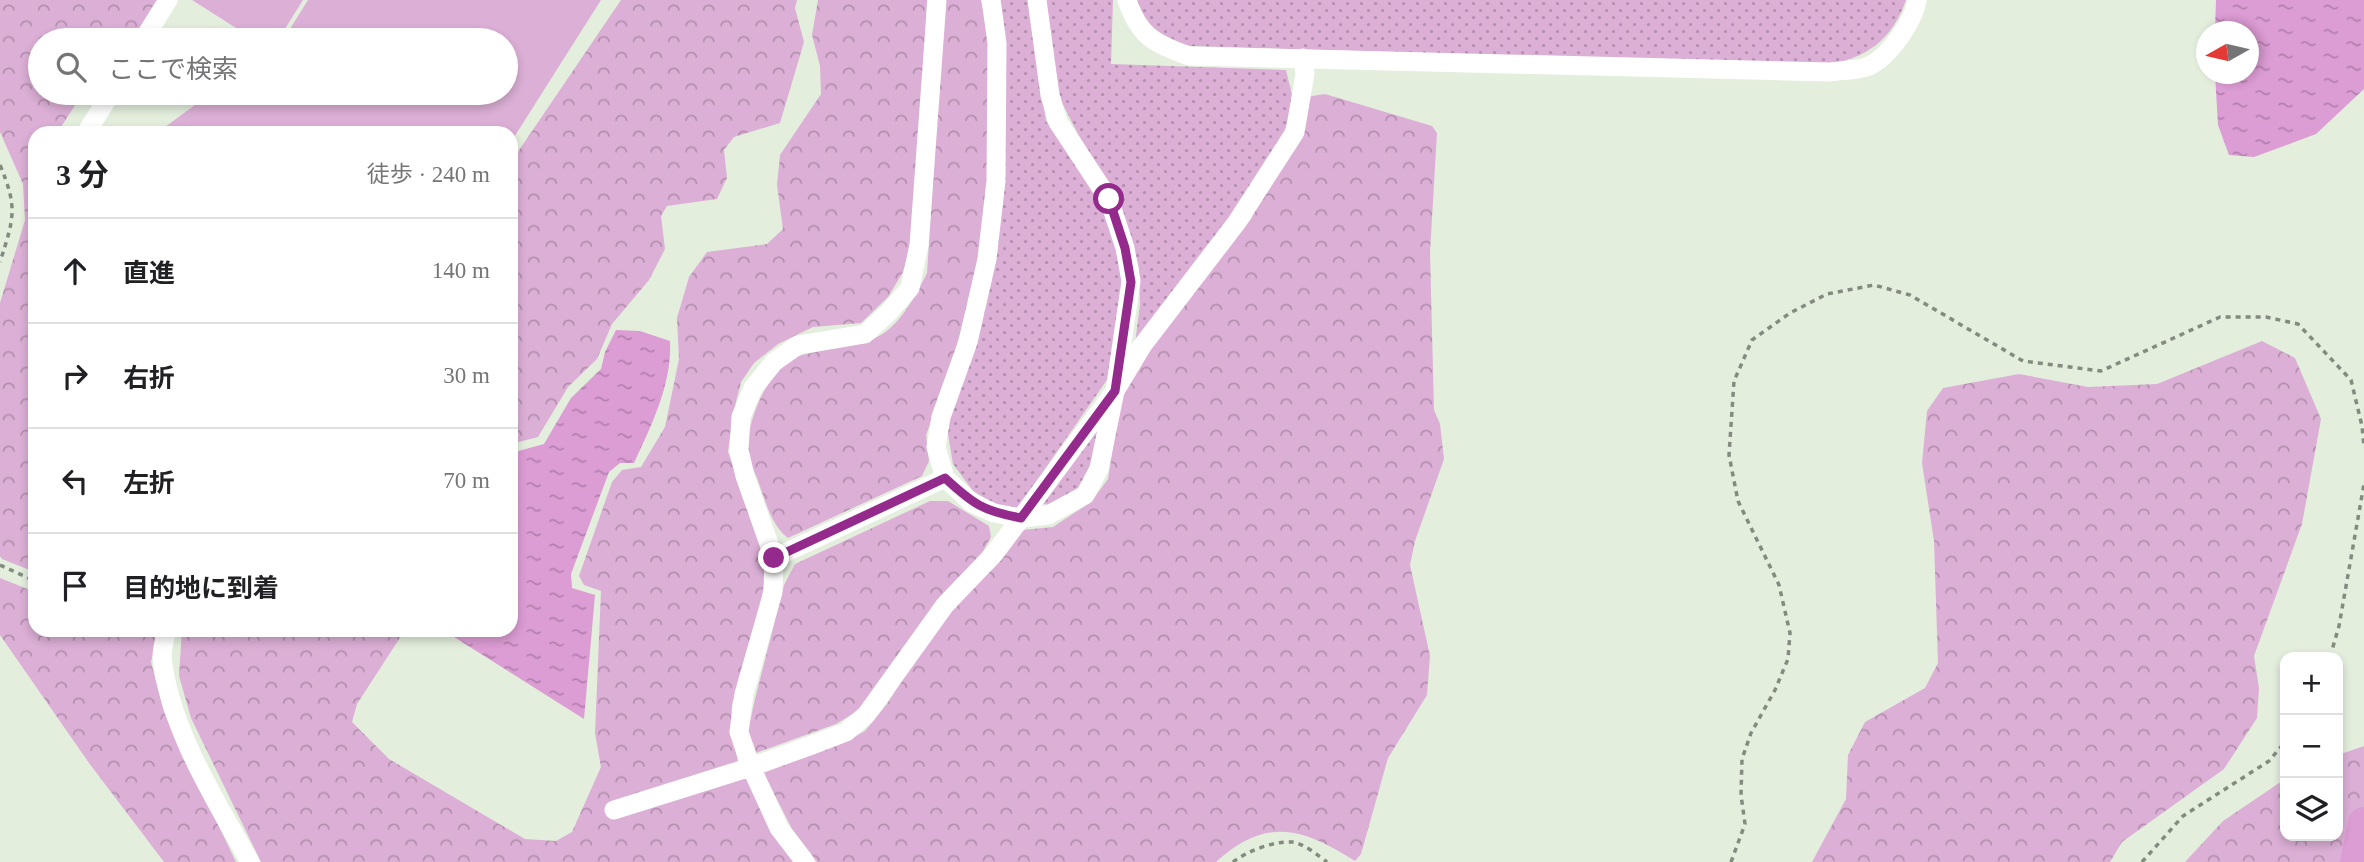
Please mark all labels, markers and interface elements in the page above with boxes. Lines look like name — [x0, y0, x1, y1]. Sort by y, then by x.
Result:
north arrow — [2196, 21, 2259, 84]
search box — [28, 28, 518, 105]
icon: search — [52, 48, 90, 86]
text: ここで検索 — [108, 55, 238, 84]
text: 3 分 — [56, 158, 109, 191]
text: 徒歩 · 240 m — [367, 162, 490, 187]
route start — [1093, 183, 1124, 214]
icon: ahead — [56, 252, 94, 290]
text: 140 m — [432, 258, 490, 283]
text: 直進 — [123, 259, 175, 288]
icon: right — [56, 357, 94, 395]
text: 30 m — [443, 363, 490, 388]
text: 右折 — [123, 364, 175, 393]
icon: left — [56, 462, 94, 500]
text: 70 m — [443, 468, 490, 493]
text: 左折 — [123, 469, 175, 498]
route end — [758, 542, 789, 573]
icon: arrive — [56, 567, 94, 605]
text: 目的地に到着 — [123, 574, 279, 603]
map controls — [2280, 652, 2343, 841]
button: + — [2280, 652, 2343, 715]
button: − — [2280, 715, 2343, 778]
button: layers — [2280, 778, 2343, 841]

